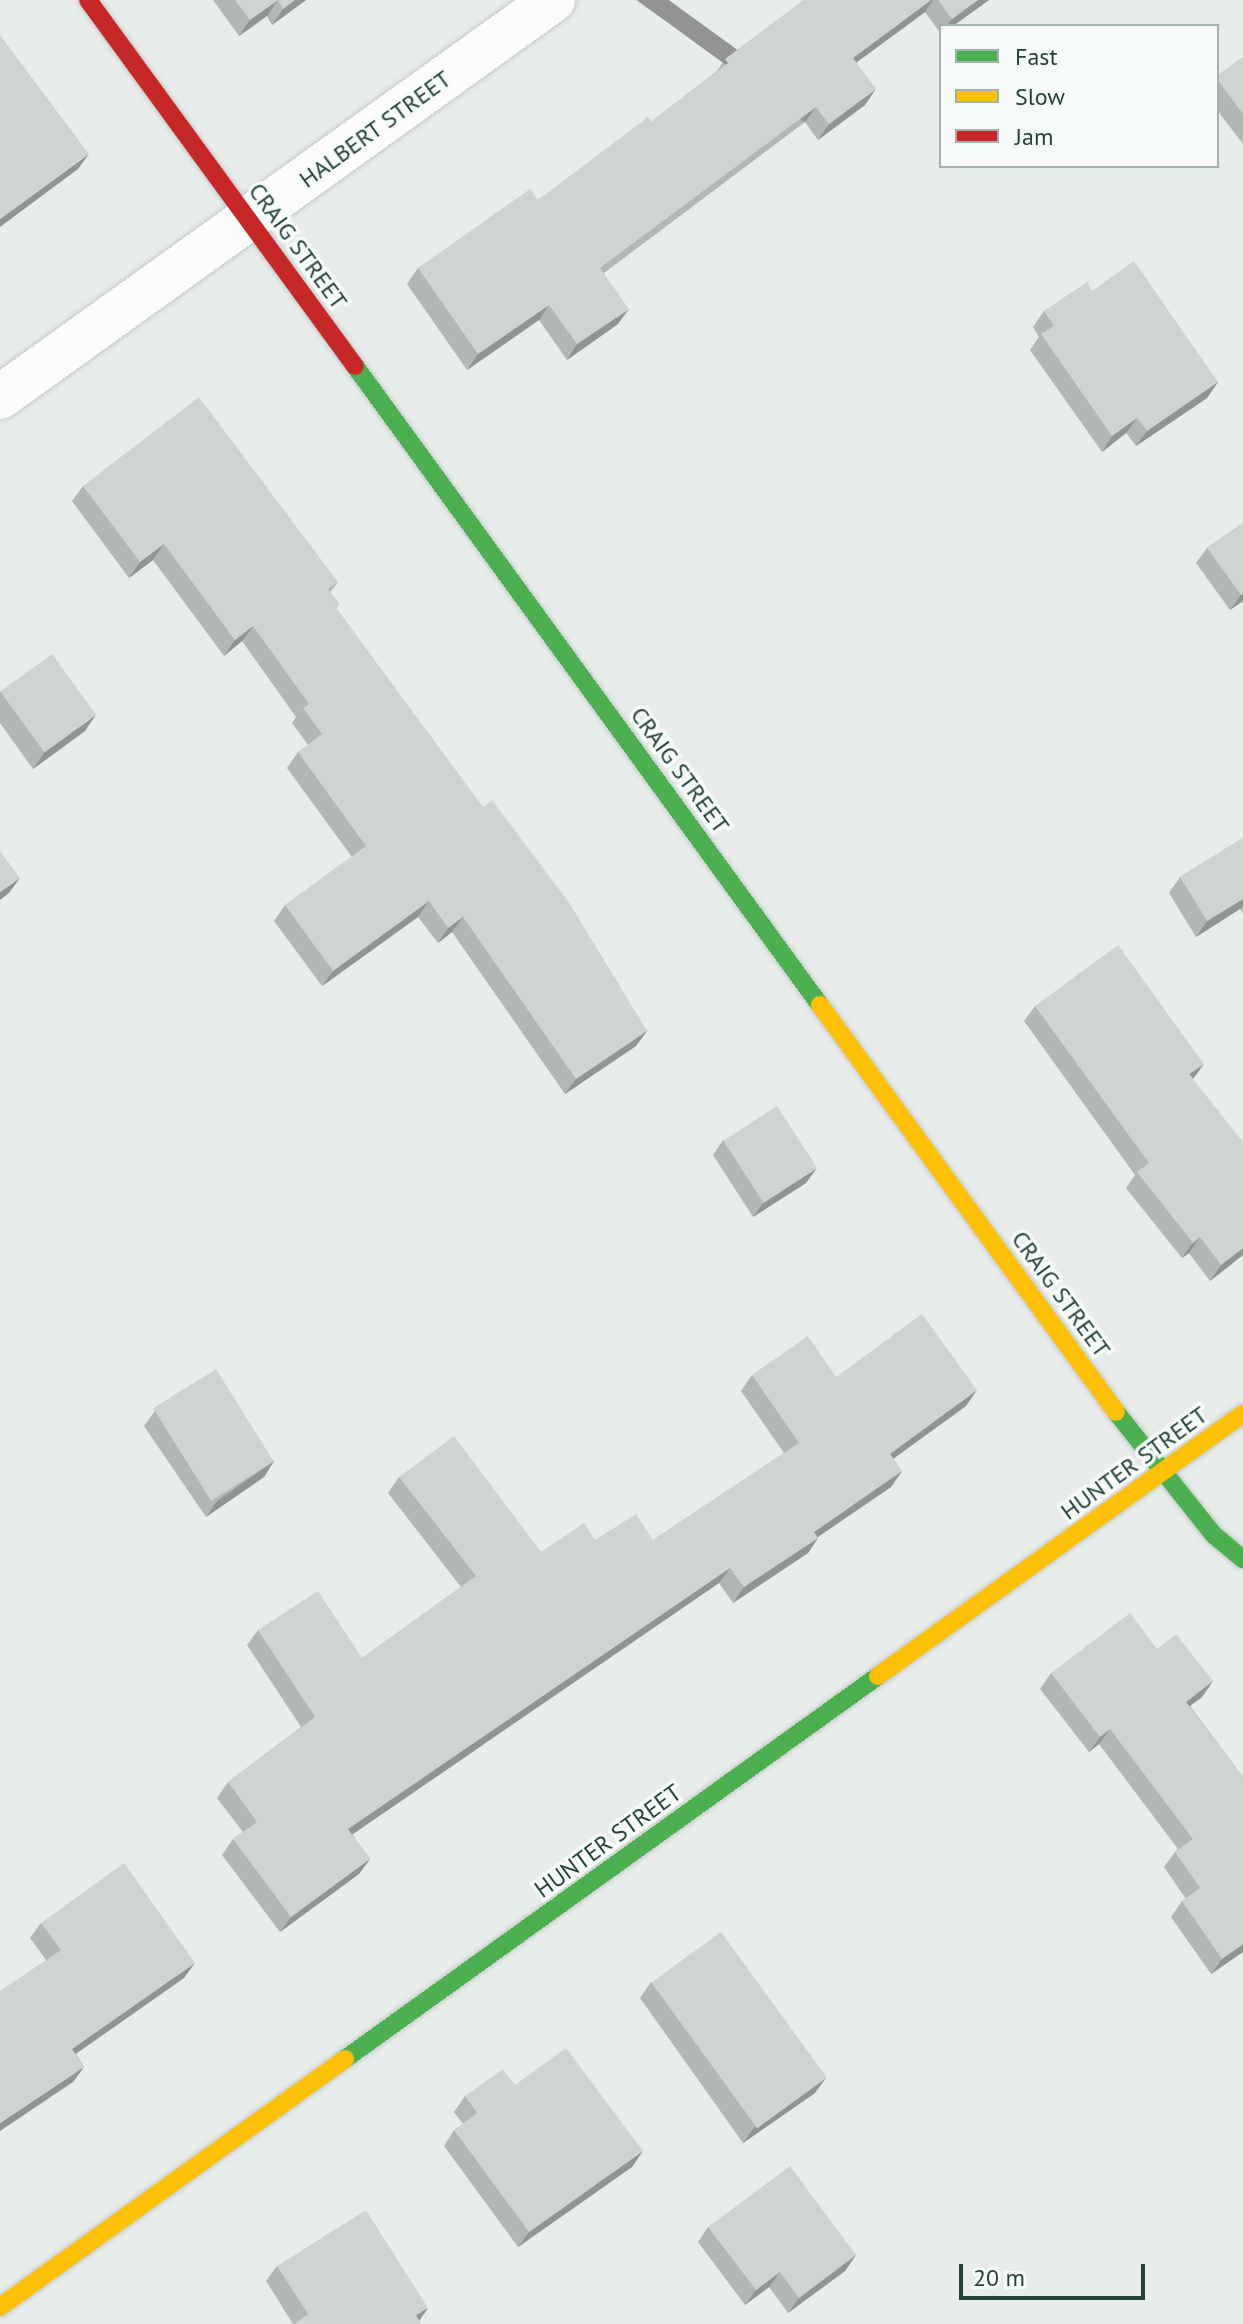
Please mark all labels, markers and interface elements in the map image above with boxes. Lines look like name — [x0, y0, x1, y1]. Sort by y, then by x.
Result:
legend — [939, 24, 1219, 168]
text: Fast — [1015, 41, 1058, 72]
street label: HALBERT STREET — [293, 64, 457, 194]
text: Slow — [1015, 81, 1065, 112]
text: Jam — [1015, 121, 1053, 152]
street label: CRAIG STREET — [243, 177, 353, 315]
street label: CRAIG STREET — [625, 701, 735, 839]
street label: CRAIG STREET — [1006, 1225, 1116, 1363]
street label: HUNTER STREET — [1055, 1400, 1213, 1526]
street label: HUNTER STREET — [529, 1778, 687, 1904]
scale bar — [963, 2248, 1149, 2298]
text: 20 m — [973, 2262, 1025, 2293]

